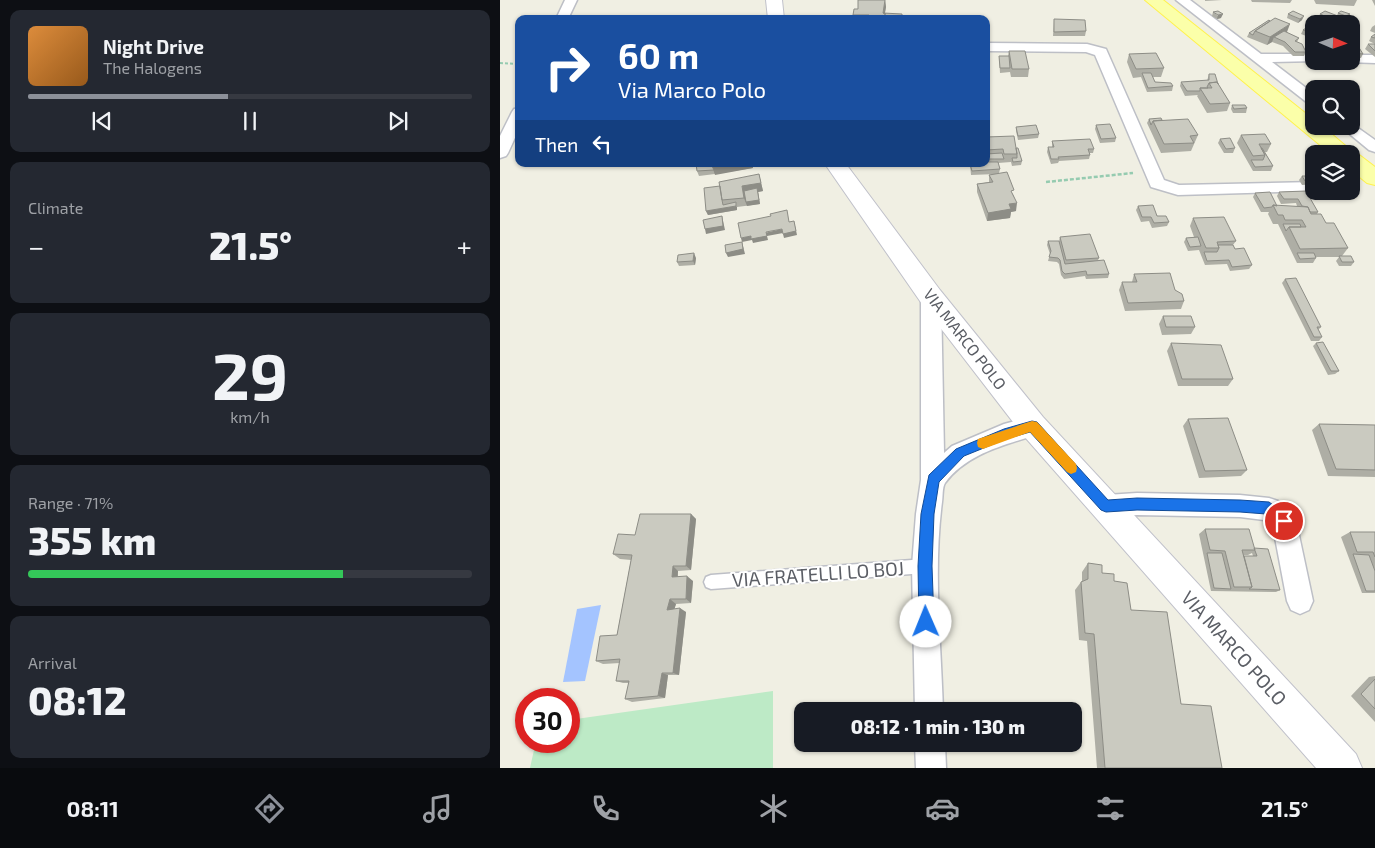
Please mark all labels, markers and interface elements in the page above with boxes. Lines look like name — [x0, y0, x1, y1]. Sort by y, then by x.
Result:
north arrow — [1305, 15, 1360, 70]
map controls — [1305, 15, 1360, 200]
text: 60 m — [618, 34, 699, 76]
text: Night Drive — [103, 35, 204, 58]
icon: right — [535, 35, 600, 100]
text: The Halogens — [103, 58, 202, 77]
text: Via Marco Polo — [618, 76, 766, 102]
button: search — [1305, 80, 1360, 135]
icon: previous — [88, 107, 116, 135]
icon: pause — [236, 107, 264, 135]
icon: next — [384, 107, 412, 135]
icon: left — [588, 130, 616, 158]
text: Then — [535, 133, 578, 156]
button: layers — [1305, 145, 1360, 200]
text: Climate — [28, 198, 83, 217]
text: 21.5° — [209, 222, 292, 268]
text: − — [28, 229, 44, 263]
text: + — [457, 229, 472, 263]
street label: VIA MARCO POLO — [920, 284, 1011, 393]
text: 29 — [212, 335, 288, 413]
text: km/h — [230, 407, 270, 426]
text: Range · 71% — [28, 493, 113, 512]
pin — [1263, 500, 1305, 542]
icon: arrive — [1270, 507, 1298, 535]
text: 355 km — [28, 517, 156, 563]
street label: VIA FRATELLI LO BOJ — [731, 556, 905, 591]
street label: VIA MARCO POLO — [1177, 586, 1292, 710]
position arrow — [899, 595, 951, 647]
text: Arrival — [28, 653, 77, 672]
text: 08:12 — [28, 677, 126, 723]
speed limit sign: 30 — [515, 688, 580, 753]
text: 08:12 · 1 min · 130 m — [851, 715, 1025, 738]
icon: directions — [252, 791, 287, 826]
icon: music — [420, 791, 455, 826]
icon: phone — [588, 791, 623, 826]
icon: climate — [756, 791, 791, 826]
icon: car — [925, 791, 960, 826]
icon: filters — [1093, 791, 1128, 826]
text: 08:11 — [67, 795, 119, 821]
text: 21.5° — [1261, 795, 1308, 821]

